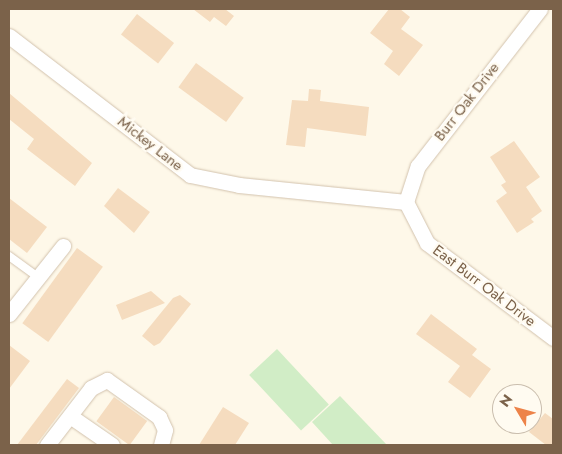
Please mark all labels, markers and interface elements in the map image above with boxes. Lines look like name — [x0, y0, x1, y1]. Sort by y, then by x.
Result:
street label: Burr Oak Drive — [431, 59, 503, 145]
street label: Mickey Lane — [114, 113, 186, 175]
street label: East Burr Oak Drive — [429, 241, 539, 331]
north arrow — [492, 384, 542, 434]
text: N — [494, 390, 517, 411]

